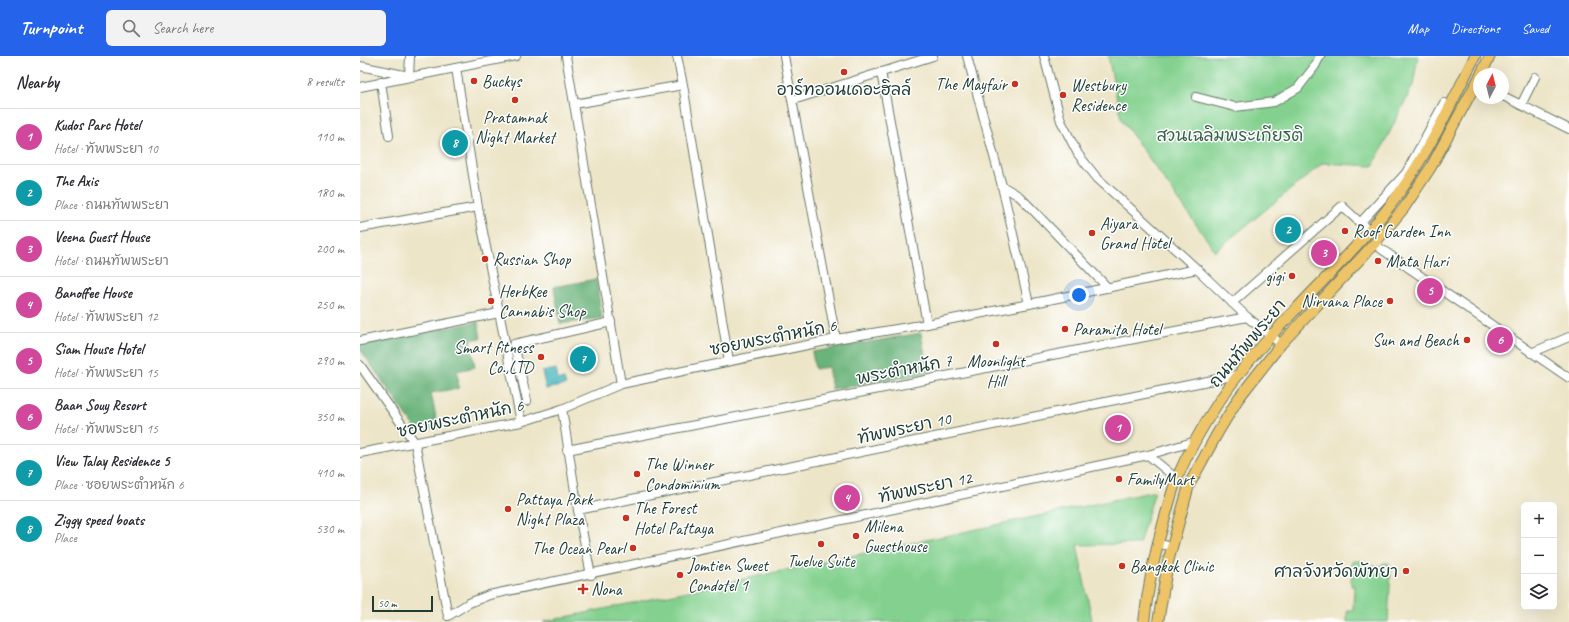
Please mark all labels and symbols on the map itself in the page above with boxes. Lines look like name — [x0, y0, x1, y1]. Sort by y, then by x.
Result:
marker: อาร์ทออนเดอะฮิลล์ — [839, 67, 849, 77]
north arrow — [1473, 68, 1509, 104]
place label: Buckys — [482, 71, 523, 92]
place label: The Mayfair — [935, 74, 1009, 95]
place label: Westbury Residence — [1071, 75, 1127, 116]
marker: Buckys — [469, 76, 479, 86]
place label: อาร์ทออนเดอะฮิลล์ — [777, 78, 911, 100]
marker: The Mayfair — [1010, 79, 1020, 89]
marker: Westbury Residence — [1058, 90, 1068, 100]
marker: Pratamnak Night Market — [510, 95, 520, 105]
place label: Pratamnak Night Market — [475, 107, 557, 148]
park label: สวนเฉลิมพระเกียรติ — [1157, 125, 1303, 146]
pin: 8 — [442, 128, 468, 158]
place label: Aiyara Grand Hotel — [1100, 213, 1173, 254]
pin: 2 — [1275, 215, 1301, 245]
place label: Roof Garden Inn — [1353, 221, 1452, 242]
marker: Roof Garden Inn — [1340, 226, 1350, 236]
marker: Aiyara Grand Hotel — [1087, 228, 1097, 238]
pin: 3 — [1311, 238, 1337, 268]
place label: Russian Shop — [493, 249, 572, 270]
place label: Mata Hari — [1386, 251, 1450, 272]
marker: Russian Shop — [480, 254, 490, 264]
marker: Mata Hari — [1373, 256, 1383, 266]
place label: gigi — [1265, 266, 1286, 287]
marker: gigi — [1287, 271, 1297, 281]
pin: 5 — [1417, 276, 1443, 306]
place label: HerbKee Cannabis Shop — [499, 281, 587, 322]
your location — [1069, 285, 1089, 305]
place label: Nirvana Place — [1301, 291, 1383, 312]
street label: ถนนทัพพระยา — [1204, 295, 1290, 392]
marker: HerbKee Cannabis Shop — [486, 296, 496, 306]
marker: Nirvana Place — [1385, 296, 1395, 306]
street label: ซอยพระตำหนัก 6 — [708, 315, 840, 360]
place label: Paramita Hotel — [1073, 319, 1164, 340]
marker: Paramita Hotel — [1060, 324, 1070, 334]
pin: 6 — [1487, 325, 1513, 355]
place label: Sun and Beach — [1372, 330, 1460, 351]
marker: Sun and Beach — [1462, 335, 1472, 345]
place label: Smart fitness Co.,LTD — [454, 337, 535, 378]
marker: Moonlight Hill — [991, 339, 1001, 349]
pin: 7 — [570, 344, 596, 374]
street label: พระตำหนัก 7 — [854, 350, 955, 389]
place label: Moonlight Hill — [967, 351, 1027, 392]
marker: Smart fitness Co.,LTD — [536, 352, 546, 362]
street label: ซอยพระตำหนัก 6 — [395, 395, 527, 442]
street label: ทัพพระยา 10 — [855, 408, 954, 449]
pin: 1 — [1105, 413, 1131, 443]
place label: The Winner Condominium — [645, 454, 721, 495]
street label: ทัพพระยา 12 — [876, 467, 975, 508]
marker: The Winner Condominium — [632, 469, 642, 479]
place label: FamilyMart — [1127, 469, 1196, 490]
marker: FamilyMart — [1114, 474, 1124, 484]
pin: 4 — [834, 483, 860, 513]
place label: Pattaya Park Night Plaza — [516, 489, 594, 530]
place label: The Forest Hotel Pattaya — [634, 498, 714, 539]
marker: Pattaya Park Night Plaza — [503, 504, 513, 514]
marker: The Forest Hotel Pattaya — [621, 513, 631, 523]
place label: Milena Guesthouse — [864, 516, 928, 557]
marker: Milena Guesthouse — [851, 531, 861, 541]
place label: The Ocean Pearl — [532, 538, 628, 559]
marker: Twelve Suite — [816, 539, 826, 549]
marker: The Ocean Pearl — [628, 543, 638, 553]
place label: Twelve Suite — [787, 551, 856, 572]
place label: Jomtien Sweet Condotel 1 — [687, 555, 770, 596]
place label: Bangkok Clinic — [1130, 556, 1214, 577]
marker: Bangkok Clinic — [1117, 561, 1127, 571]
place label: ศาลจังหวัดพัทยา — [1274, 561, 1398, 582]
marker: ศาลจังหวัดพัทยา — [1401, 566, 1411, 576]
marker: Jomtien Sweet Condotel 1 — [675, 570, 685, 580]
place label: Nona — [591, 579, 623, 600]
marker: Nona — [578, 584, 588, 594]
scale bar — [372, 594, 433, 613]

